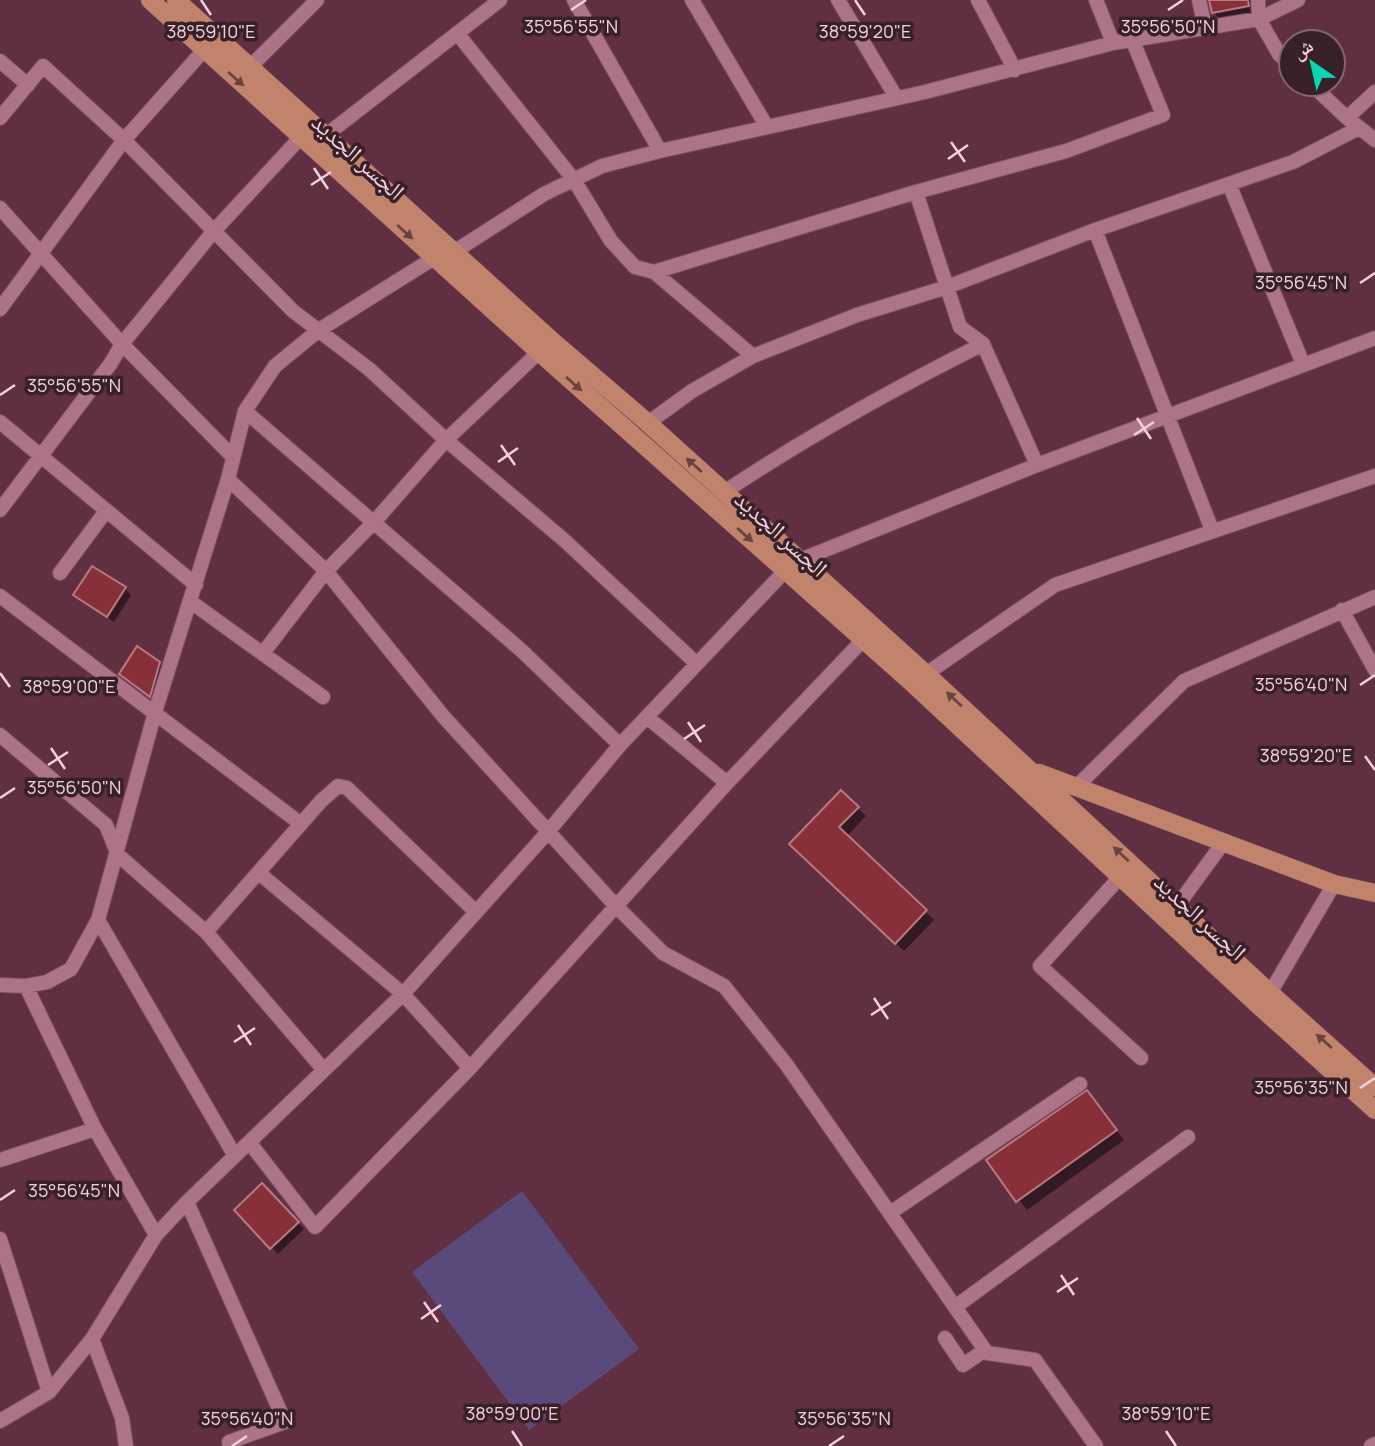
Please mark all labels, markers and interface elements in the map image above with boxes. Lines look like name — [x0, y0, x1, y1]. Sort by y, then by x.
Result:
text: 35°56'55"N — [524, 14, 618, 38]
text: 35°56'50"N — [1121, 14, 1215, 38]
text: 38°59'10"E — [166, 19, 256, 43]
text: 38°59'20"E — [819, 19, 911, 43]
north arrow — [1277, 28, 1347, 98]
text: ش — [1287, 32, 1318, 65]
one-way arrow — [227, 71, 244, 87]
street label: الجسر الجديد — [305, 105, 413, 207]
one-way arrow — [396, 224, 414, 240]
text: 35°56'45"N — [1255, 270, 1347, 294]
text: 35°56'55"N — [27, 373, 121, 397]
one-way arrow — [565, 376, 583, 392]
one-way arrow — [685, 457, 703, 473]
street label: الجسر الجديد — [728, 482, 836, 584]
one-way arrow — [736, 527, 753, 542]
text: 35°56'40"N — [1255, 672, 1347, 696]
text: 38°59'00"E — [22, 674, 116, 698]
one-way arrow — [946, 692, 963, 708]
text: 38°59'20"E — [1260, 743, 1352, 767]
text: 35°56'50"N — [27, 775, 121, 799]
one-way arrow — [1113, 846, 1130, 862]
street label: الجسر الجديد — [1148, 865, 1254, 967]
one-way arrow — [1315, 1033, 1333, 1049]
text: 35°56'35"N — [1254, 1075, 1348, 1099]
text: 35°56'45"N — [28, 1178, 120, 1202]
text: 38°59'00"E — [465, 1401, 559, 1425]
text: 38°59'10"E — [1121, 1401, 1211, 1425]
text: 35°56'40"N — [201, 1406, 293, 1430]
text: 35°56'35"N — [797, 1406, 891, 1430]

